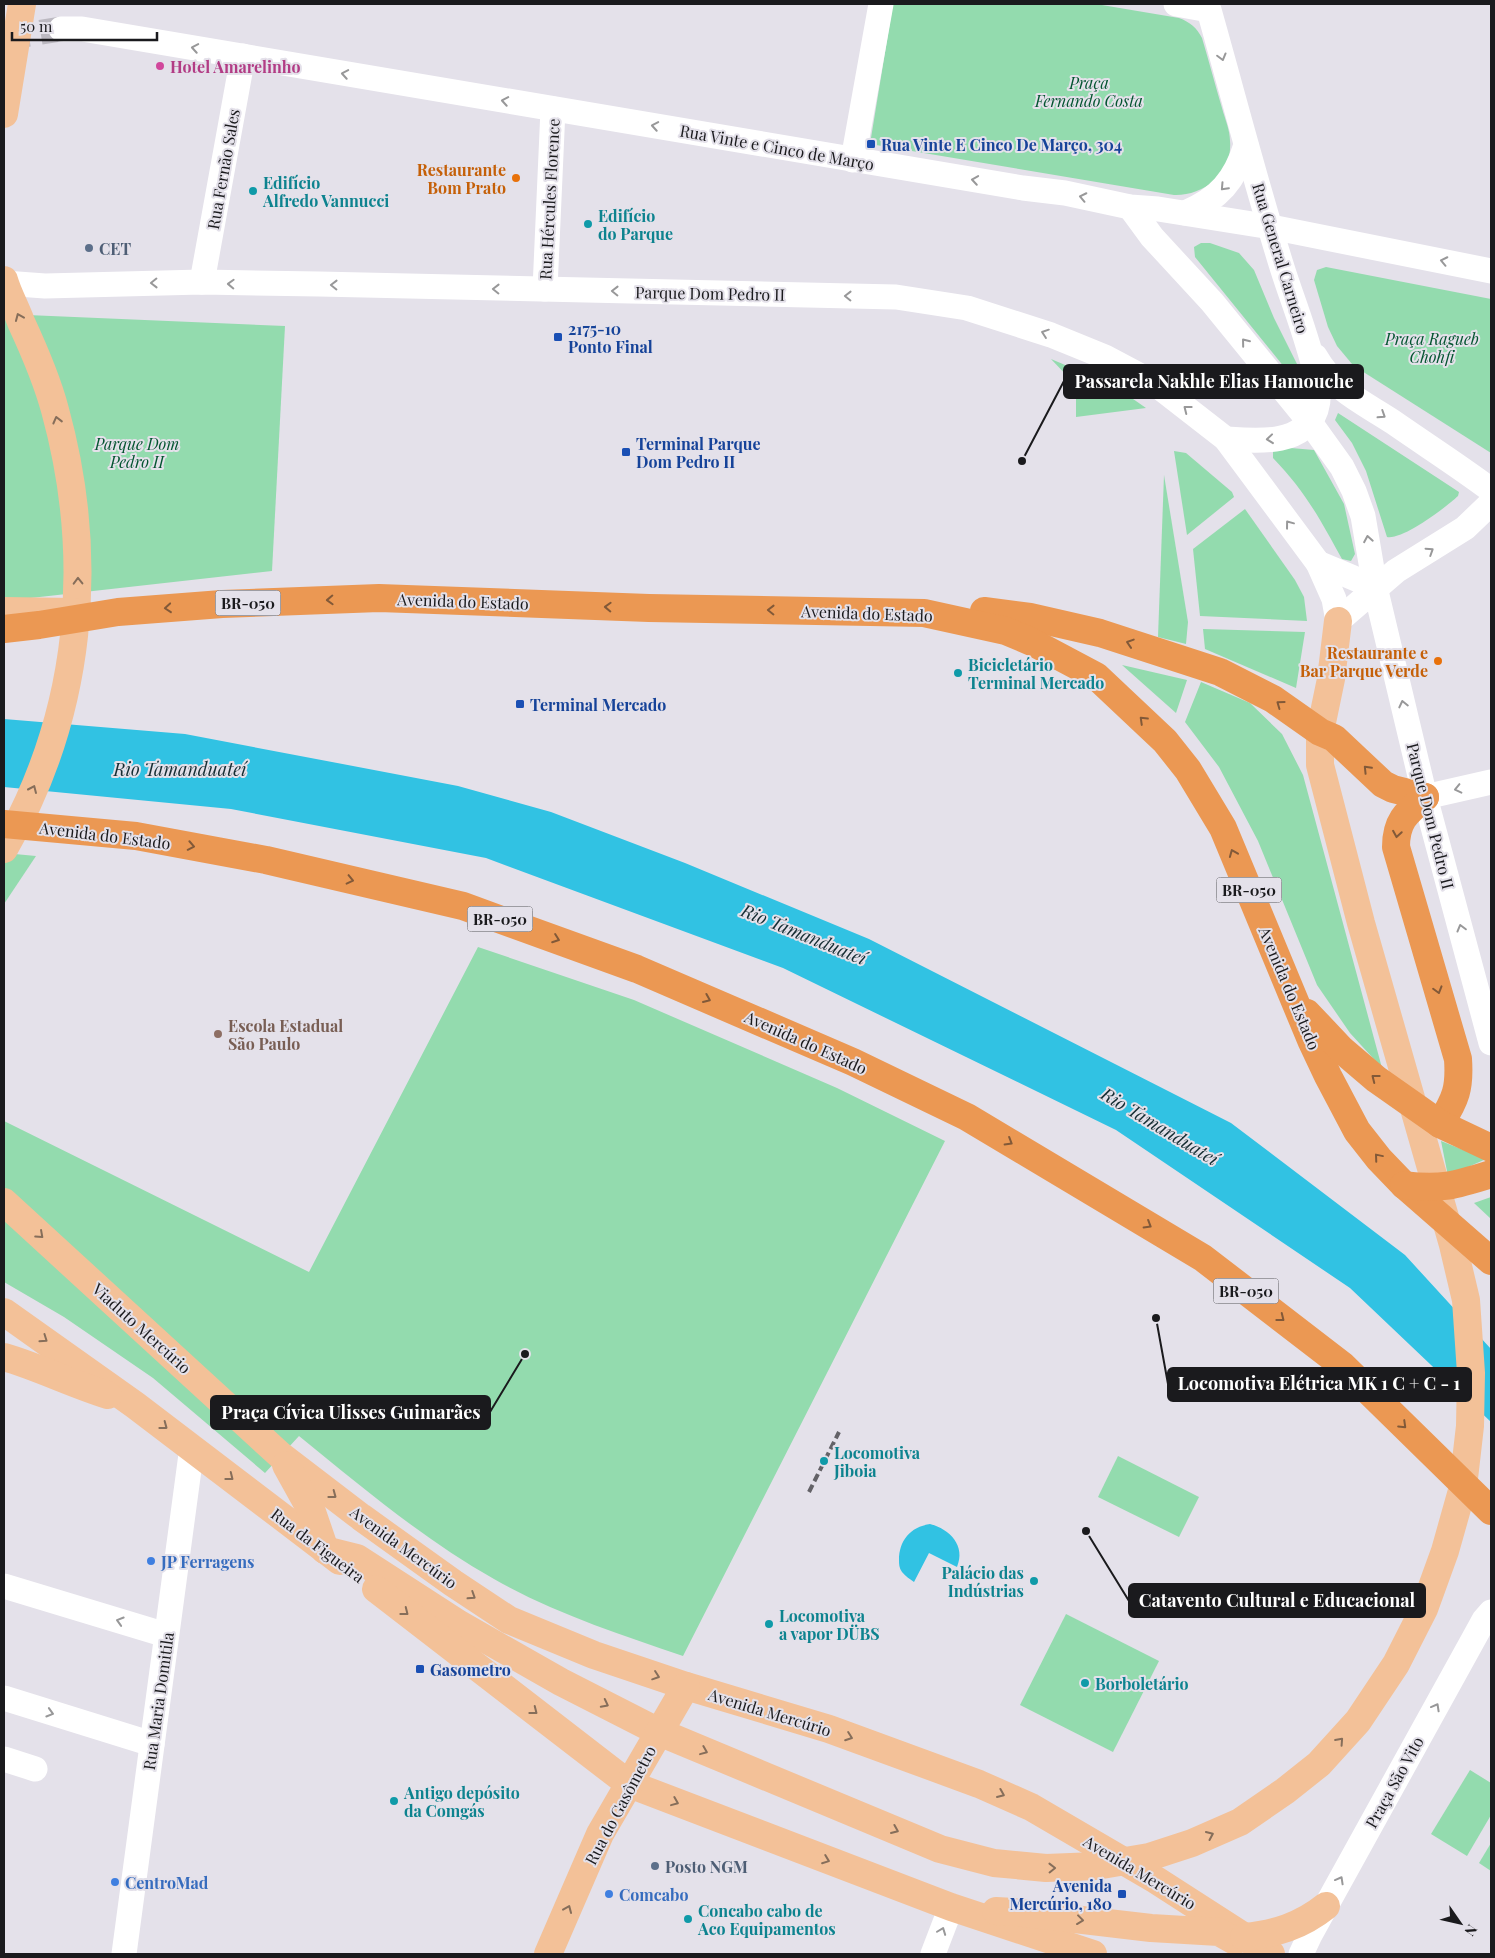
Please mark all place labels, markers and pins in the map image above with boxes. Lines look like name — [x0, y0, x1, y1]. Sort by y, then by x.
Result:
place label: Hotel Amarelinho — [170, 56, 301, 77]
marker: Hotel Amarelinho — [154, 60, 166, 72]
place label: Rua Vinte E Cinco De Março, 304 — [881, 134, 1122, 155]
marker: Rua Vinte E Cinco De Março, 304 — [865, 138, 877, 150]
place label: Restaurante Bom Prato — [417, 159, 506, 198]
place label: Edifício Alfredo Vannucci — [262, 172, 389, 211]
marker: Restaurante Bom Prato — [510, 172, 522, 184]
marker: Edifício Alfredo Vannucci — [247, 185, 259, 197]
place label: Edifício do Parque — [598, 205, 673, 244]
marker: Edifício do Parque — [582, 218, 594, 230]
place label: CET — [99, 238, 131, 259]
marker: CET — [83, 242, 95, 254]
place label: 2175-10 Ponto Final — [568, 318, 653, 357]
marker: 2175-10 Ponto Final — [552, 331, 564, 343]
callout: Passarela Nakhle Elias Hamouche — [1064, 365, 1363, 398]
place label: Terminal Parque Dom Pedro II — [636, 433, 761, 472]
marker: Terminal Parque Dom Pedro II — [620, 446, 632, 458]
place label: Restaurante e Bar Parque Verde — [1300, 642, 1428, 681]
place label: Bicicletário Terminal Mercado — [968, 654, 1104, 693]
marker: Restaurante e Bar Parque Verde — [1432, 655, 1444, 667]
marker: Bicicletário Terminal Mercado — [952, 667, 964, 679]
place label: Terminal Mercado — [530, 694, 666, 715]
marker: Terminal Mercado — [514, 698, 526, 710]
place label: Escola Estadual São Paulo — [228, 1015, 343, 1054]
marker: Escola Estadual São Paulo — [212, 1028, 224, 1040]
callout: Locomotiva Elétrica MK 1 C + C - 1 — [1168, 1368, 1471, 1401]
callout: Praça Cívica Ulisses Guimarães — [211, 1396, 490, 1429]
place label: Locomotiva Jiboia — [833, 1442, 921, 1481]
marker: Locomotiva Jiboia — [818, 1455, 830, 1467]
place label: JP Ferragens — [160, 1551, 254, 1572]
marker: JP Ferragens — [145, 1555, 157, 1567]
place label: Palácio das Indústrias — [941, 1562, 1024, 1601]
marker: Palácio das Indústrias — [1028, 1575, 1040, 1587]
callout: Catavento Cultural e Educacional — [1129, 1584, 1425, 1617]
place label: Locomotiva a vapor DÜBS — [779, 1605, 880, 1644]
marker: Locomotiva a vapor DÜBS — [763, 1618, 775, 1630]
place label: Gasometro — [430, 1659, 511, 1680]
marker: Gasometro — [414, 1663, 426, 1675]
place label: Borboletário — [1095, 1673, 1189, 1694]
marker: Borboletário — [1079, 1677, 1091, 1689]
place label: Antigo depósito da Comgás — [403, 1782, 520, 1821]
marker: Antigo depósito da Comgás — [388, 1795, 400, 1807]
place label: Posto NGM — [665, 1856, 748, 1877]
marker: Posto NGM — [649, 1860, 661, 1872]
place label: CentroMad — [125, 1872, 209, 1893]
place label: Avenida Mercúrio, 180 — [1010, 1875, 1113, 1914]
marker: CentroMad — [109, 1876, 121, 1888]
place label: Comcabo — [619, 1884, 688, 1905]
marker: Comcabo — [603, 1888, 615, 1900]
marker: Avenida Mercúrio, 180 — [1116, 1888, 1128, 1900]
place label: Concabo cabo de Aco Equipamentos — [697, 1900, 836, 1939]
marker: Concabo cabo de Aco Equipamentos — [682, 1913, 694, 1925]

